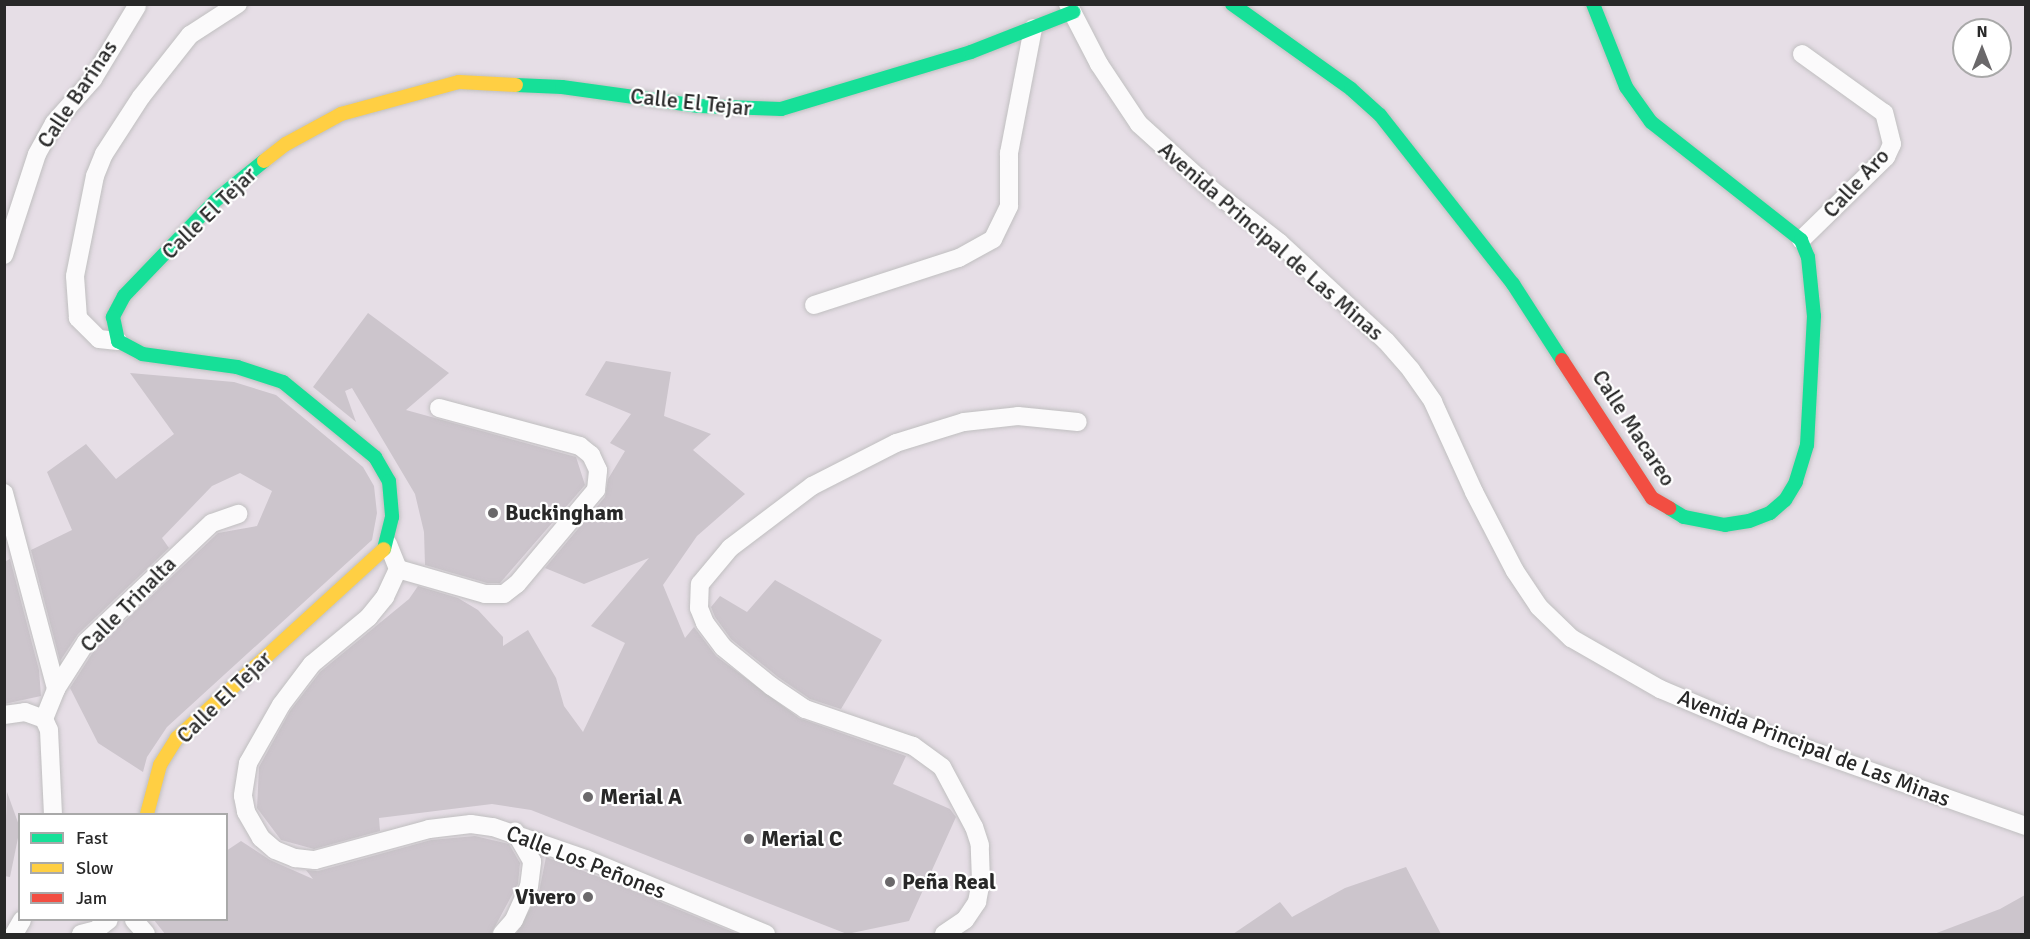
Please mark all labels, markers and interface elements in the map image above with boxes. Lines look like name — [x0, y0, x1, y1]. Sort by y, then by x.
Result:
north arrow — [1952, 18, 2012, 78]
text: N — [1976, 22, 1988, 42]
street label: Calle Barinas — [31, 35, 123, 153]
street label: Calle El Tejar — [629, 83, 753, 121]
street label: Avenida Principal de Las Minas — [1153, 136, 1389, 346]
street label: Calle Aro — [1817, 143, 1895, 223]
street label: Calle El Tejar — [156, 161, 262, 265]
street label: Calle Macareo — [1587, 365, 1681, 491]
place label: Buckingham — [505, 500, 624, 526]
marker: Buckingham — [486, 506, 500, 520]
street label: Calle Trinalta — [75, 551, 181, 657]
street label: Calle El Tejar — [171, 645, 277, 749]
street label: Avenida Principal de Las Minas — [1674, 684, 1954, 812]
place label: Merial A — [600, 784, 682, 810]
marker: Merial A — [581, 790, 595, 804]
legend — [18, 813, 228, 921]
street label: Calle Los Peñones — [503, 820, 669, 904]
place label: Merial C — [761, 826, 842, 852]
text: Fast — [76, 827, 108, 849]
marker: Merial C — [742, 832, 756, 846]
text: Slow — [76, 857, 113, 879]
place label: Peña Real — [902, 869, 996, 895]
marker: Peña Real — [883, 875, 897, 889]
place label: Vivero — [515, 884, 576, 910]
text: Jam — [76, 887, 107, 909]
marker: Vivero — [581, 890, 595, 904]

